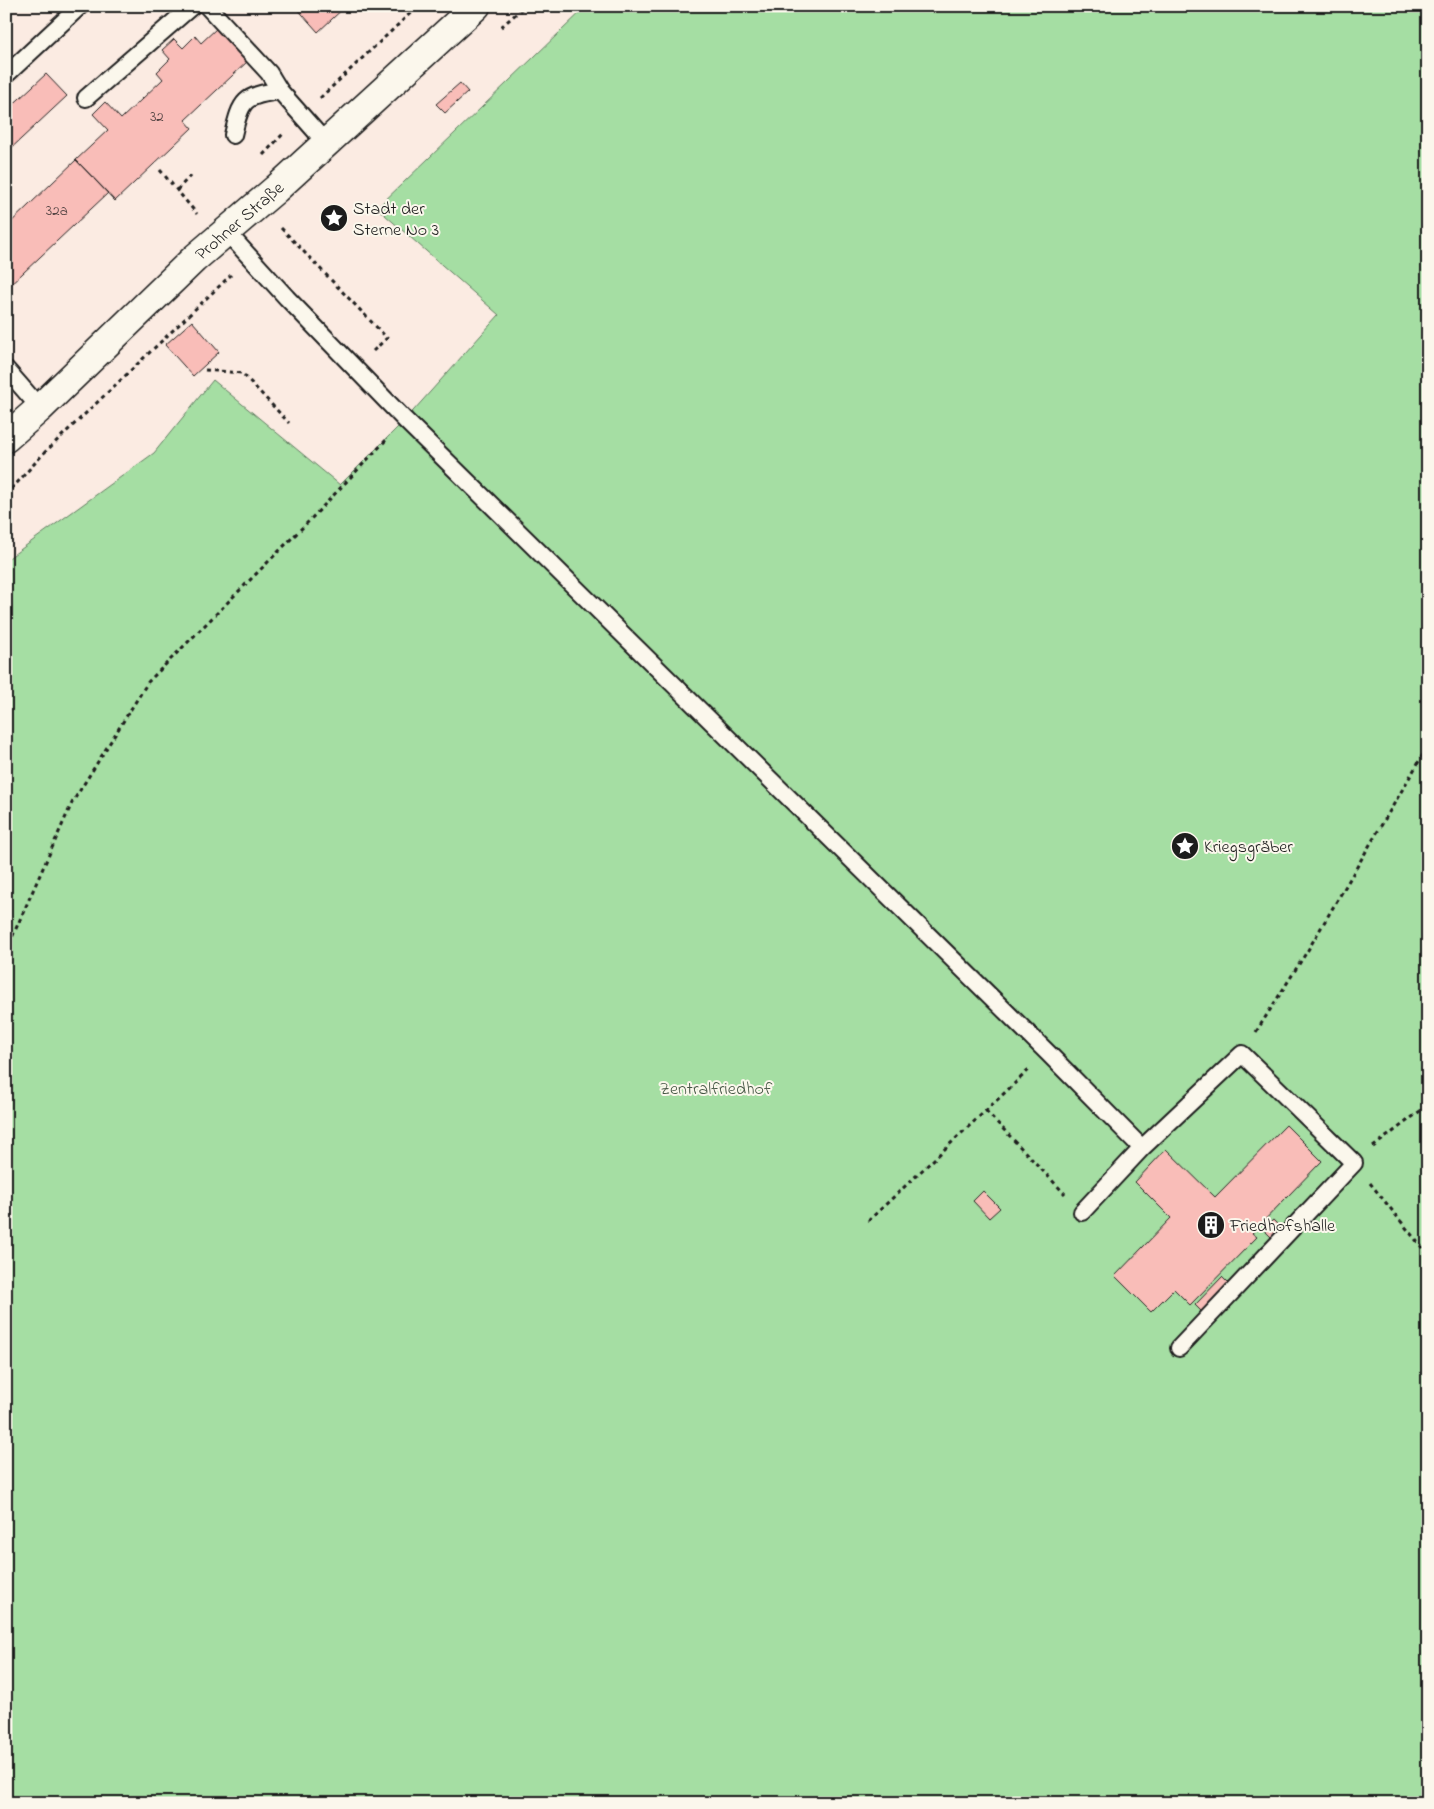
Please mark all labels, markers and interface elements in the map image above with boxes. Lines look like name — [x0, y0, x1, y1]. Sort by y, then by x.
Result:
house number: 32 — [150, 106, 164, 128]
street label: Prohner Straße — [190, 176, 292, 268]
place label: Stadt der Sterne No 3 — [353, 197, 439, 244]
house number: 32a — [46, 200, 68, 222]
place icon: Stadt der Sterne No 3 — [319, 203, 349, 233]
place icon: Kriegsgräber — [1170, 831, 1200, 861]
place label: Kriegsgräber — [1204, 835, 1293, 862]
park label: Zentralfriedhof — [660, 1077, 773, 1103]
building icon: Friedhofshalle — [1196, 1210, 1226, 1240]
place label: Friedhofshalle — [1229, 1214, 1336, 1240]

